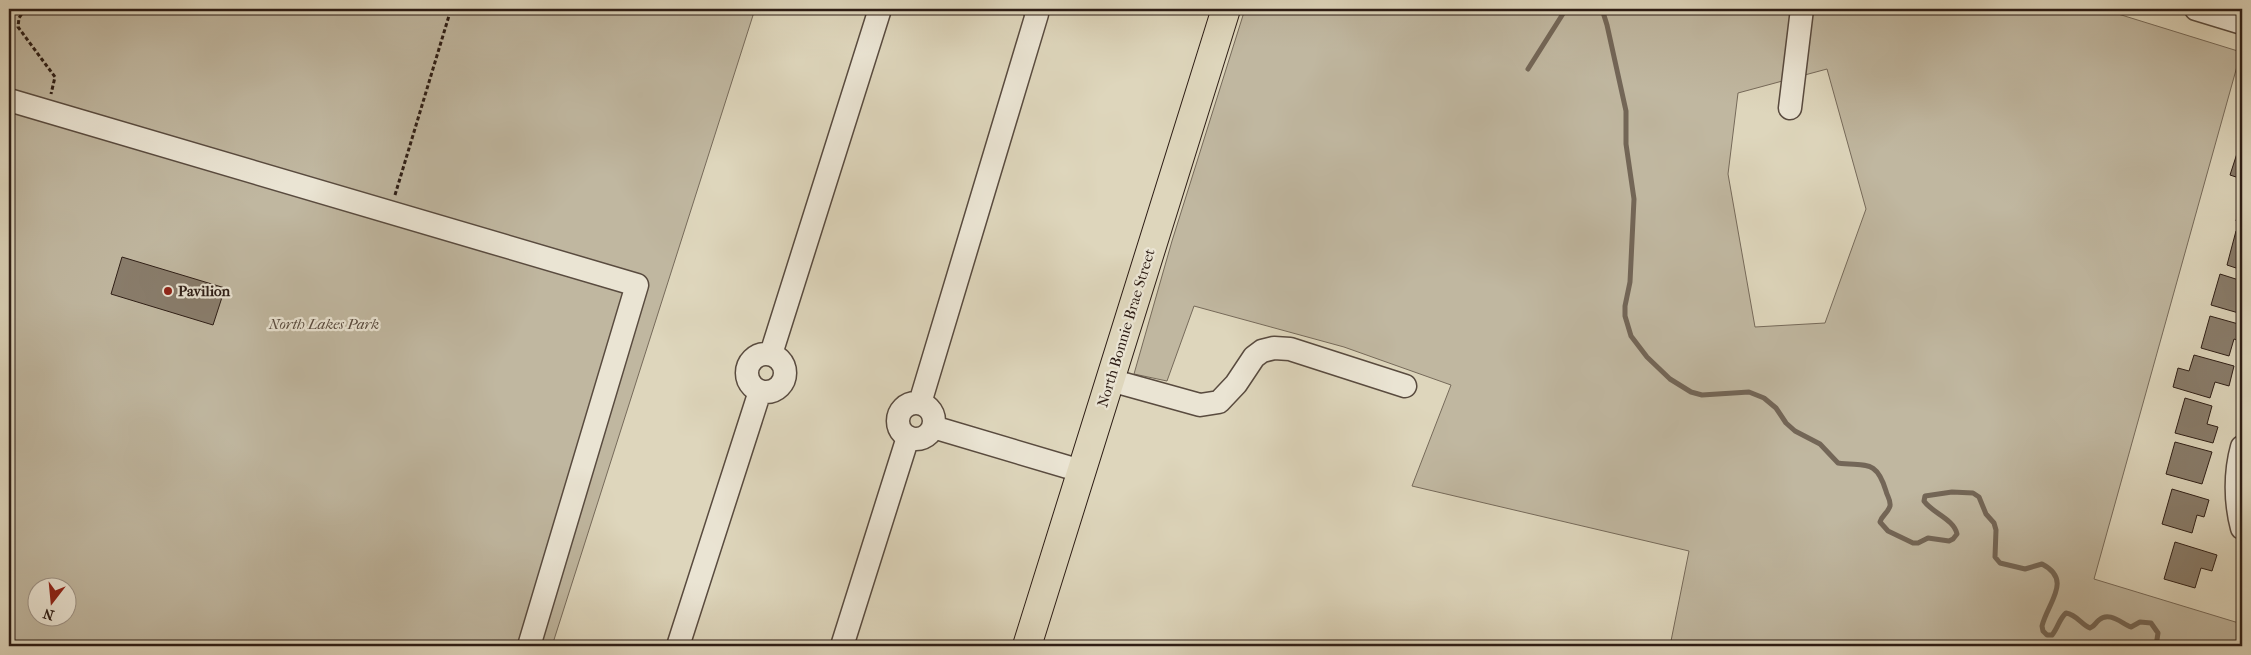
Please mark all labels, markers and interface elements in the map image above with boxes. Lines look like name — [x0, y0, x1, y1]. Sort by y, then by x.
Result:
street label: North Bonnie Brae Street — [1093, 246, 1159, 410]
place label: Pavilion — [178, 282, 231, 300]
marker: Pavilion — [162, 285, 174, 297]
park label: North Lakes Park — [268, 315, 379, 333]
north arrow — [28, 578, 78, 628]
text: N — [41, 604, 56, 624]

